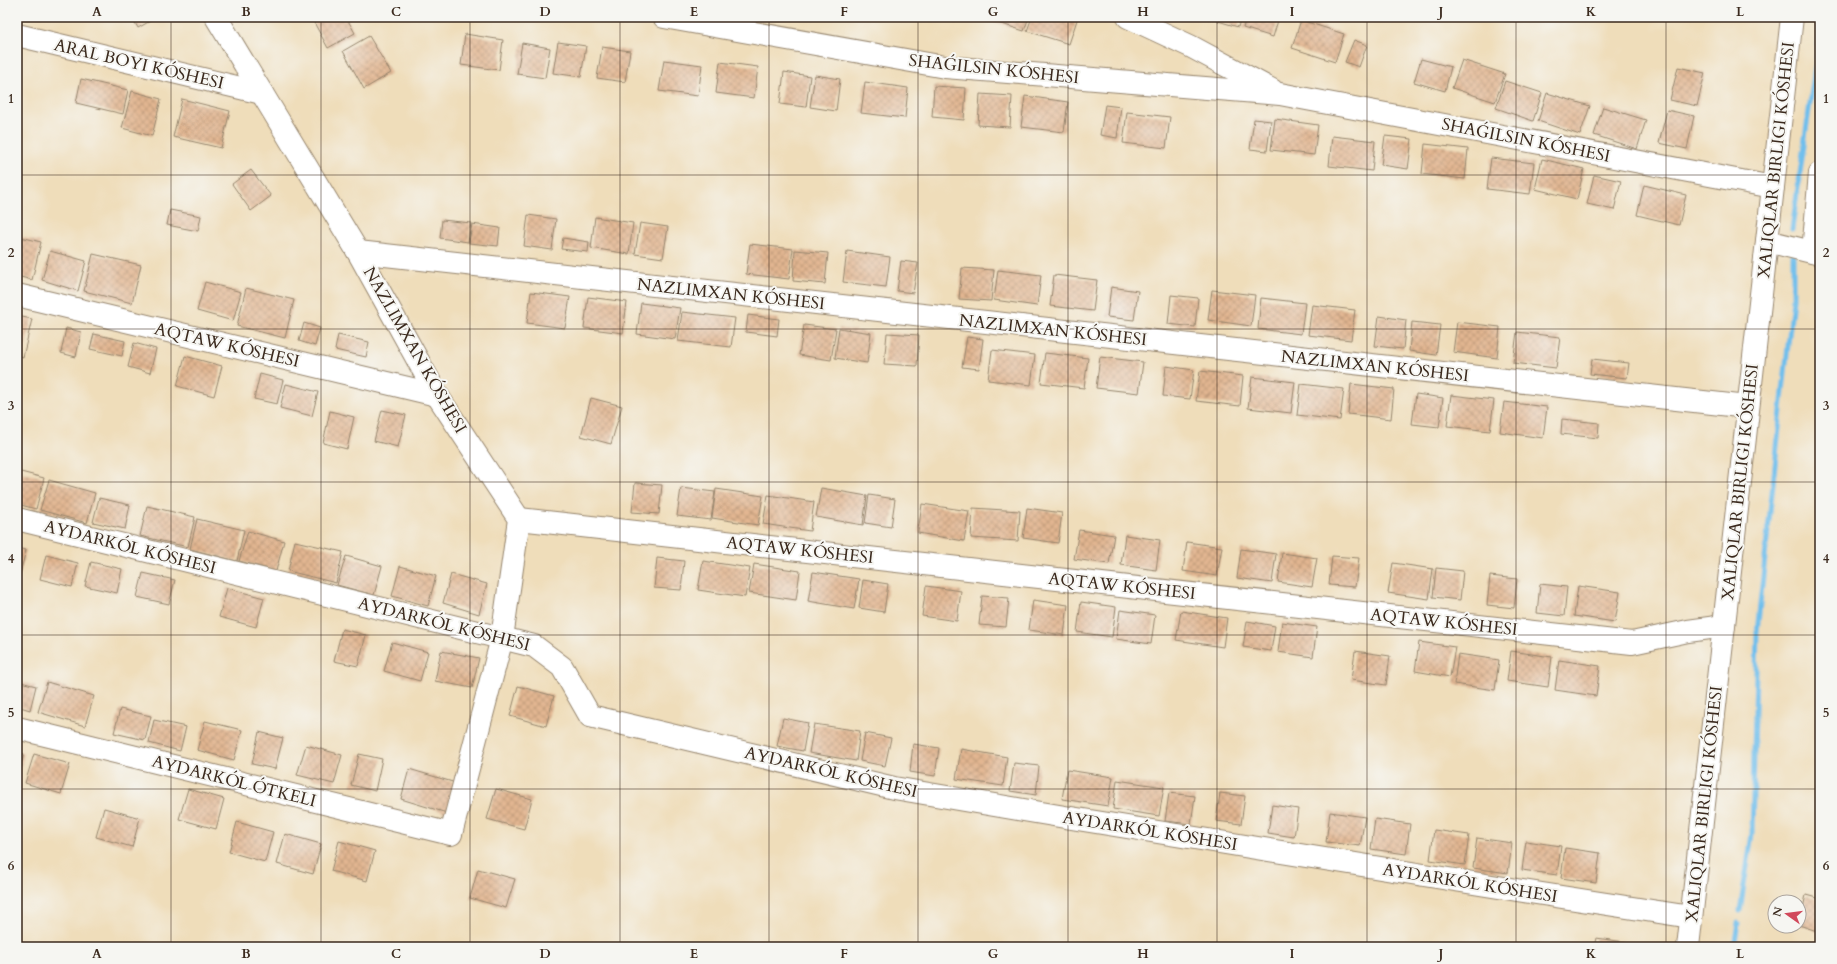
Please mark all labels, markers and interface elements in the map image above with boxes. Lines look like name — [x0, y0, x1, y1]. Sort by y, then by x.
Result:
text: A — [92, 3, 102, 21]
text: B — [241, 3, 251, 21]
text: C — [391, 3, 401, 21]
text: D — [539, 3, 551, 21]
text: E — [690, 3, 698, 21]
text: F — [840, 3, 848, 21]
text: G — [988, 3, 999, 21]
text: H — [1137, 3, 1149, 21]
text: I — [1289, 3, 1295, 21]
text: J — [1437, 3, 1444, 21]
text: K — [1586, 3, 1597, 21]
text: L — [1736, 3, 1745, 21]
street label: ARAL BOYI KÓSHESI — [52, 32, 227, 95]
street label: XALIQLAR BIRLIGI KÓSHESI — [1751, 40, 1800, 279]
street label: SHAǴILSIN KÓSHESI — [908, 48, 1081, 89]
text: 1 — [8, 90, 14, 108]
text: 1 — [1823, 90, 1829, 108]
street label: SHAǴILSIN KÓSHESI — [1440, 111, 1613, 168]
text: 2 — [8, 244, 15, 262]
text: 2 — [1823, 244, 1830, 262]
street label: NAZLIMXAN KÓSHESI — [358, 262, 473, 438]
street label: NAZLIMXAN KÓSHESI — [636, 272, 826, 315]
street label: NAZLIMXAN KÓSHESI — [958, 308, 1148, 351]
street label: AQTAW KÓSHESI — [152, 316, 302, 373]
street label: NAZLIMXAN KÓSHESI — [1280, 344, 1470, 387]
street label: XALIQLAR BIRLIGI KÓSHESI — [1715, 362, 1764, 601]
text: 3 — [8, 397, 15, 415]
text: 3 — [1823, 397, 1830, 415]
street label: AYDARKÓL KÓSHESI — [42, 514, 219, 580]
street label: AQTAW KÓSHESI — [725, 530, 875, 569]
text: 4 — [8, 550, 15, 568]
text: 4 — [1823, 550, 1830, 568]
street label: AQTAW KÓSHESI — [1047, 566, 1197, 605]
street label: AYDARKÓL KÓSHESI — [356, 591, 533, 657]
street label: AQTAW KÓSHESI — [1369, 602, 1519, 641]
street label: XALIQLAR BIRLIGI KÓSHESI — [1679, 684, 1728, 923]
text: 5 — [8, 704, 14, 722]
text: 5 — [1823, 704, 1829, 722]
street label: AYDARKÓL KÓSHESI — [742, 740, 920, 803]
street label: AYDARKÓL ÓTKELI — [150, 749, 319, 813]
street label: AYDARKÓL KÓSHESI — [1061, 805, 1239, 856]
text: 6 — [8, 857, 15, 875]
street label: AYDARKÓL KÓSHESI — [1381, 857, 1559, 908]
text: 6 — [1823, 857, 1830, 875]
north arrow — [1767, 894, 1807, 934]
text: N — [1769, 905, 1786, 918]
text: A — [92, 945, 102, 963]
text: B — [241, 945, 251, 963]
text: C — [391, 945, 401, 963]
text: D — [539, 945, 551, 963]
text: E — [690, 945, 698, 963]
text: F — [840, 945, 848, 963]
text: G — [988, 945, 999, 963]
text: H — [1137, 945, 1149, 963]
text: I — [1289, 945, 1295, 963]
text: J — [1437, 945, 1444, 963]
text: K — [1586, 945, 1597, 963]
text: L — [1736, 945, 1745, 963]

